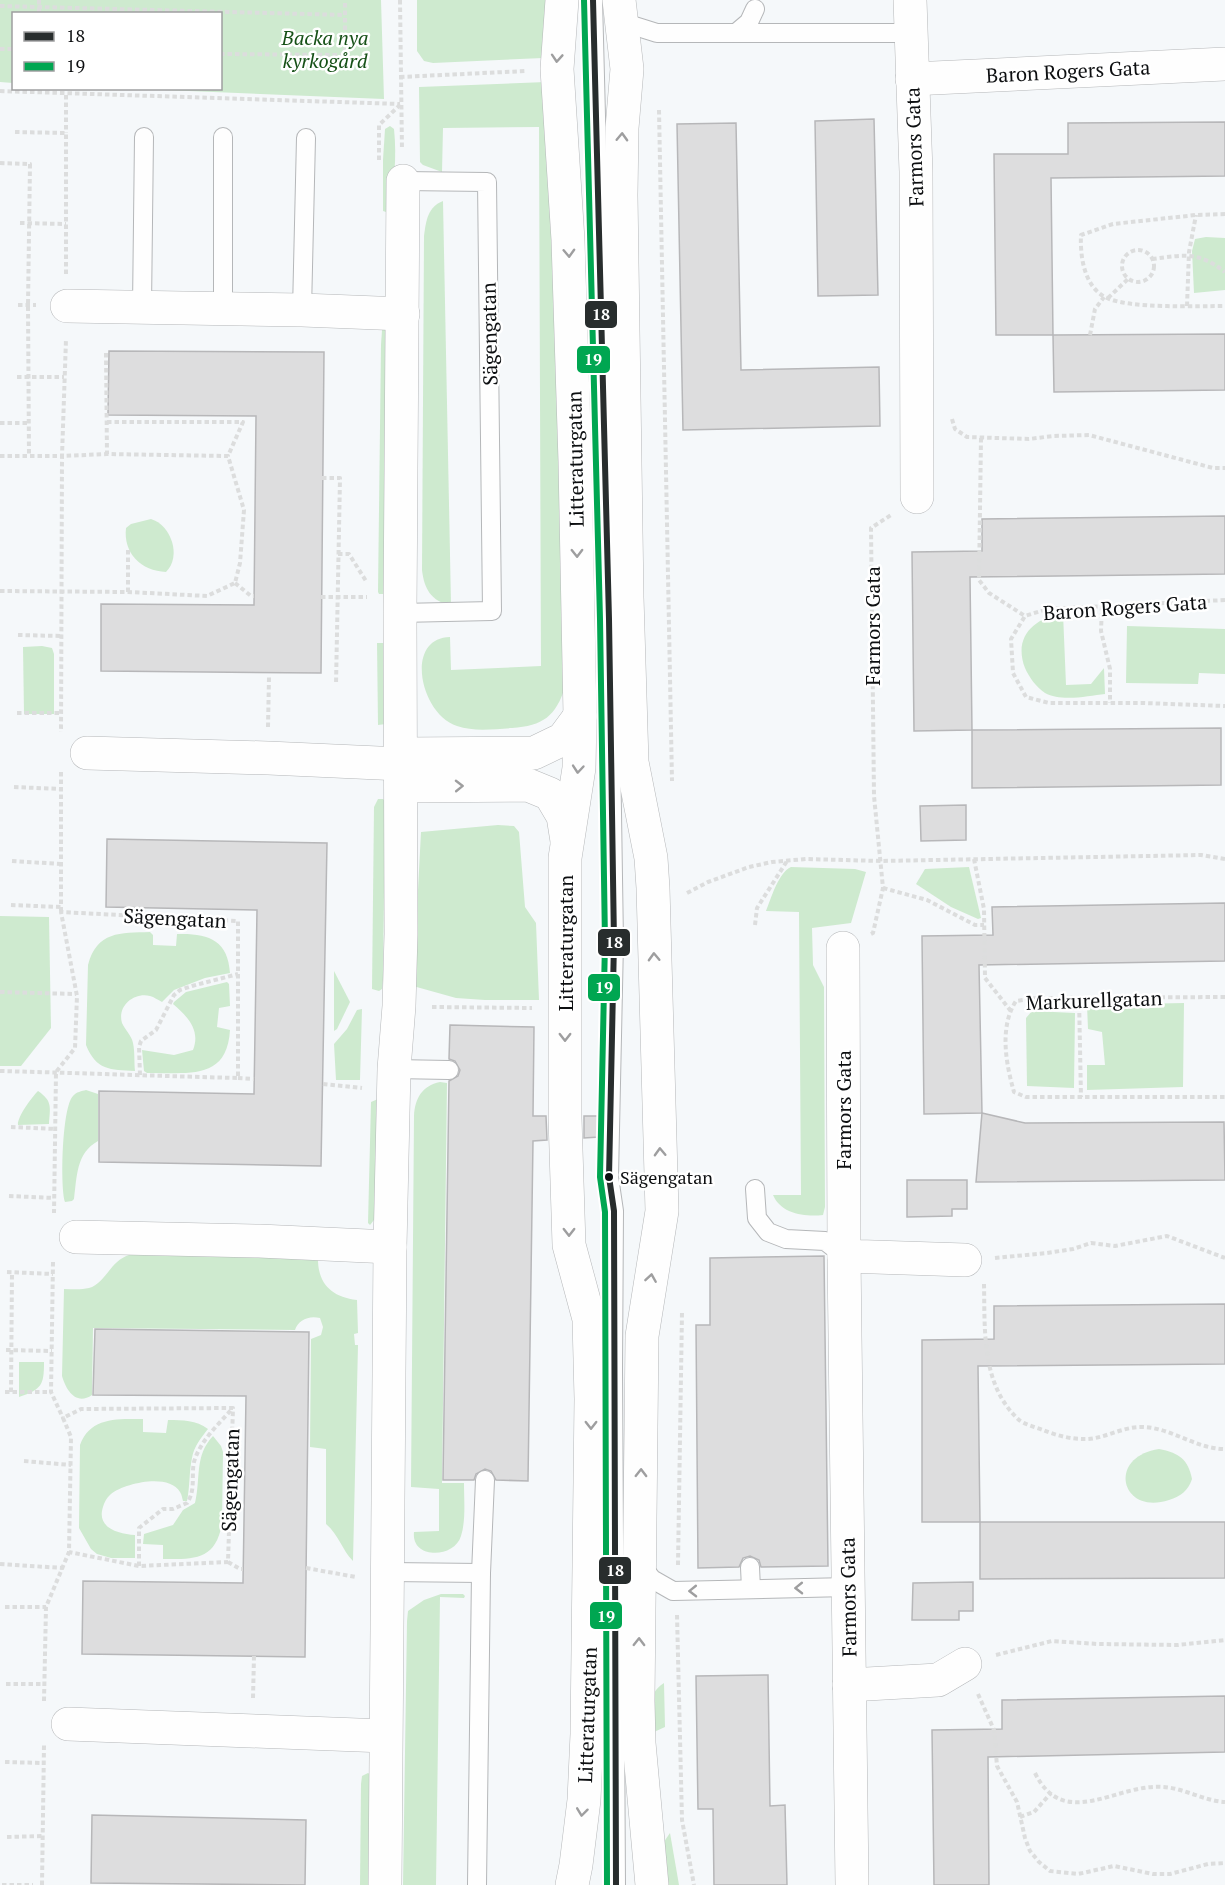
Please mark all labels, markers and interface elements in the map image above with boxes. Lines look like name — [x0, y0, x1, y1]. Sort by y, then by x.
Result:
legend — [12, 12, 222, 90]
text: 18 — [66, 23, 85, 47]
park label: Backa nya kyrkogård — [281, 24, 368, 74]
text: 19 — [66, 53, 85, 77]
street label: Baron Rogers Gata — [985, 53, 1151, 89]
one-way arrow — [551, 54, 564, 63]
street label: Farmors Gata — [898, 87, 930, 207]
one-way arrow — [616, 133, 628, 142]
one-way arrow — [563, 248, 575, 257]
street label: Sägengatan — [475, 282, 503, 386]
line badge: 18 — [584, 300, 618, 329]
text: 18 — [592, 303, 610, 325]
line badge: 19 — [576, 345, 611, 374]
text: 19 — [584, 348, 602, 370]
street label: Litteraturgatan — [560, 391, 590, 527]
one-way arrow — [571, 548, 583, 557]
street label: Farmors Gata — [859, 566, 886, 686]
street label: Baron Rogers Gata — [1042, 588, 1208, 626]
one-way arrow — [572, 764, 585, 773]
one-way arrow — [455, 779, 464, 792]
street label: Litteraturgatan — [552, 875, 579, 1011]
street label: Sägengatan — [123, 902, 227, 934]
line badge: 18 — [597, 928, 631, 957]
text: 18 — [605, 931, 623, 953]
one-way arrow — [648, 953, 661, 962]
line badge: 19 — [587, 973, 621, 1002]
text: 19 — [595, 976, 613, 998]
street label: Markurellgatan — [1025, 984, 1163, 1016]
one-way arrow — [559, 1033, 571, 1042]
street label: Farmors Gata — [830, 1050, 857, 1170]
one-way arrow — [654, 1148, 667, 1157]
place label: Sägengatan — [620, 1165, 713, 1189]
marker: Sägengatan — [603, 1171, 615, 1183]
one-way arrow — [563, 1228, 575, 1237]
one-way arrow — [644, 1273, 656, 1282]
one-way arrow — [585, 1420, 597, 1429]
street label: Sägengatan — [215, 1428, 245, 1532]
one-way arrow — [635, 1468, 647, 1477]
street label: Farmors Gata — [833, 1537, 863, 1657]
line badge: 18 — [598, 1556, 632, 1585]
text: 18 — [606, 1559, 624, 1581]
one-way arrow — [795, 1582, 804, 1594]
one-way arrow — [688, 1585, 697, 1598]
line badge: 19 — [589, 1601, 623, 1630]
text: 19 — [597, 1605, 615, 1627]
one-way arrow — [633, 1638, 645, 1647]
street label: Litteraturgatan — [571, 1646, 603, 1784]
one-way arrow — [577, 1807, 589, 1817]

